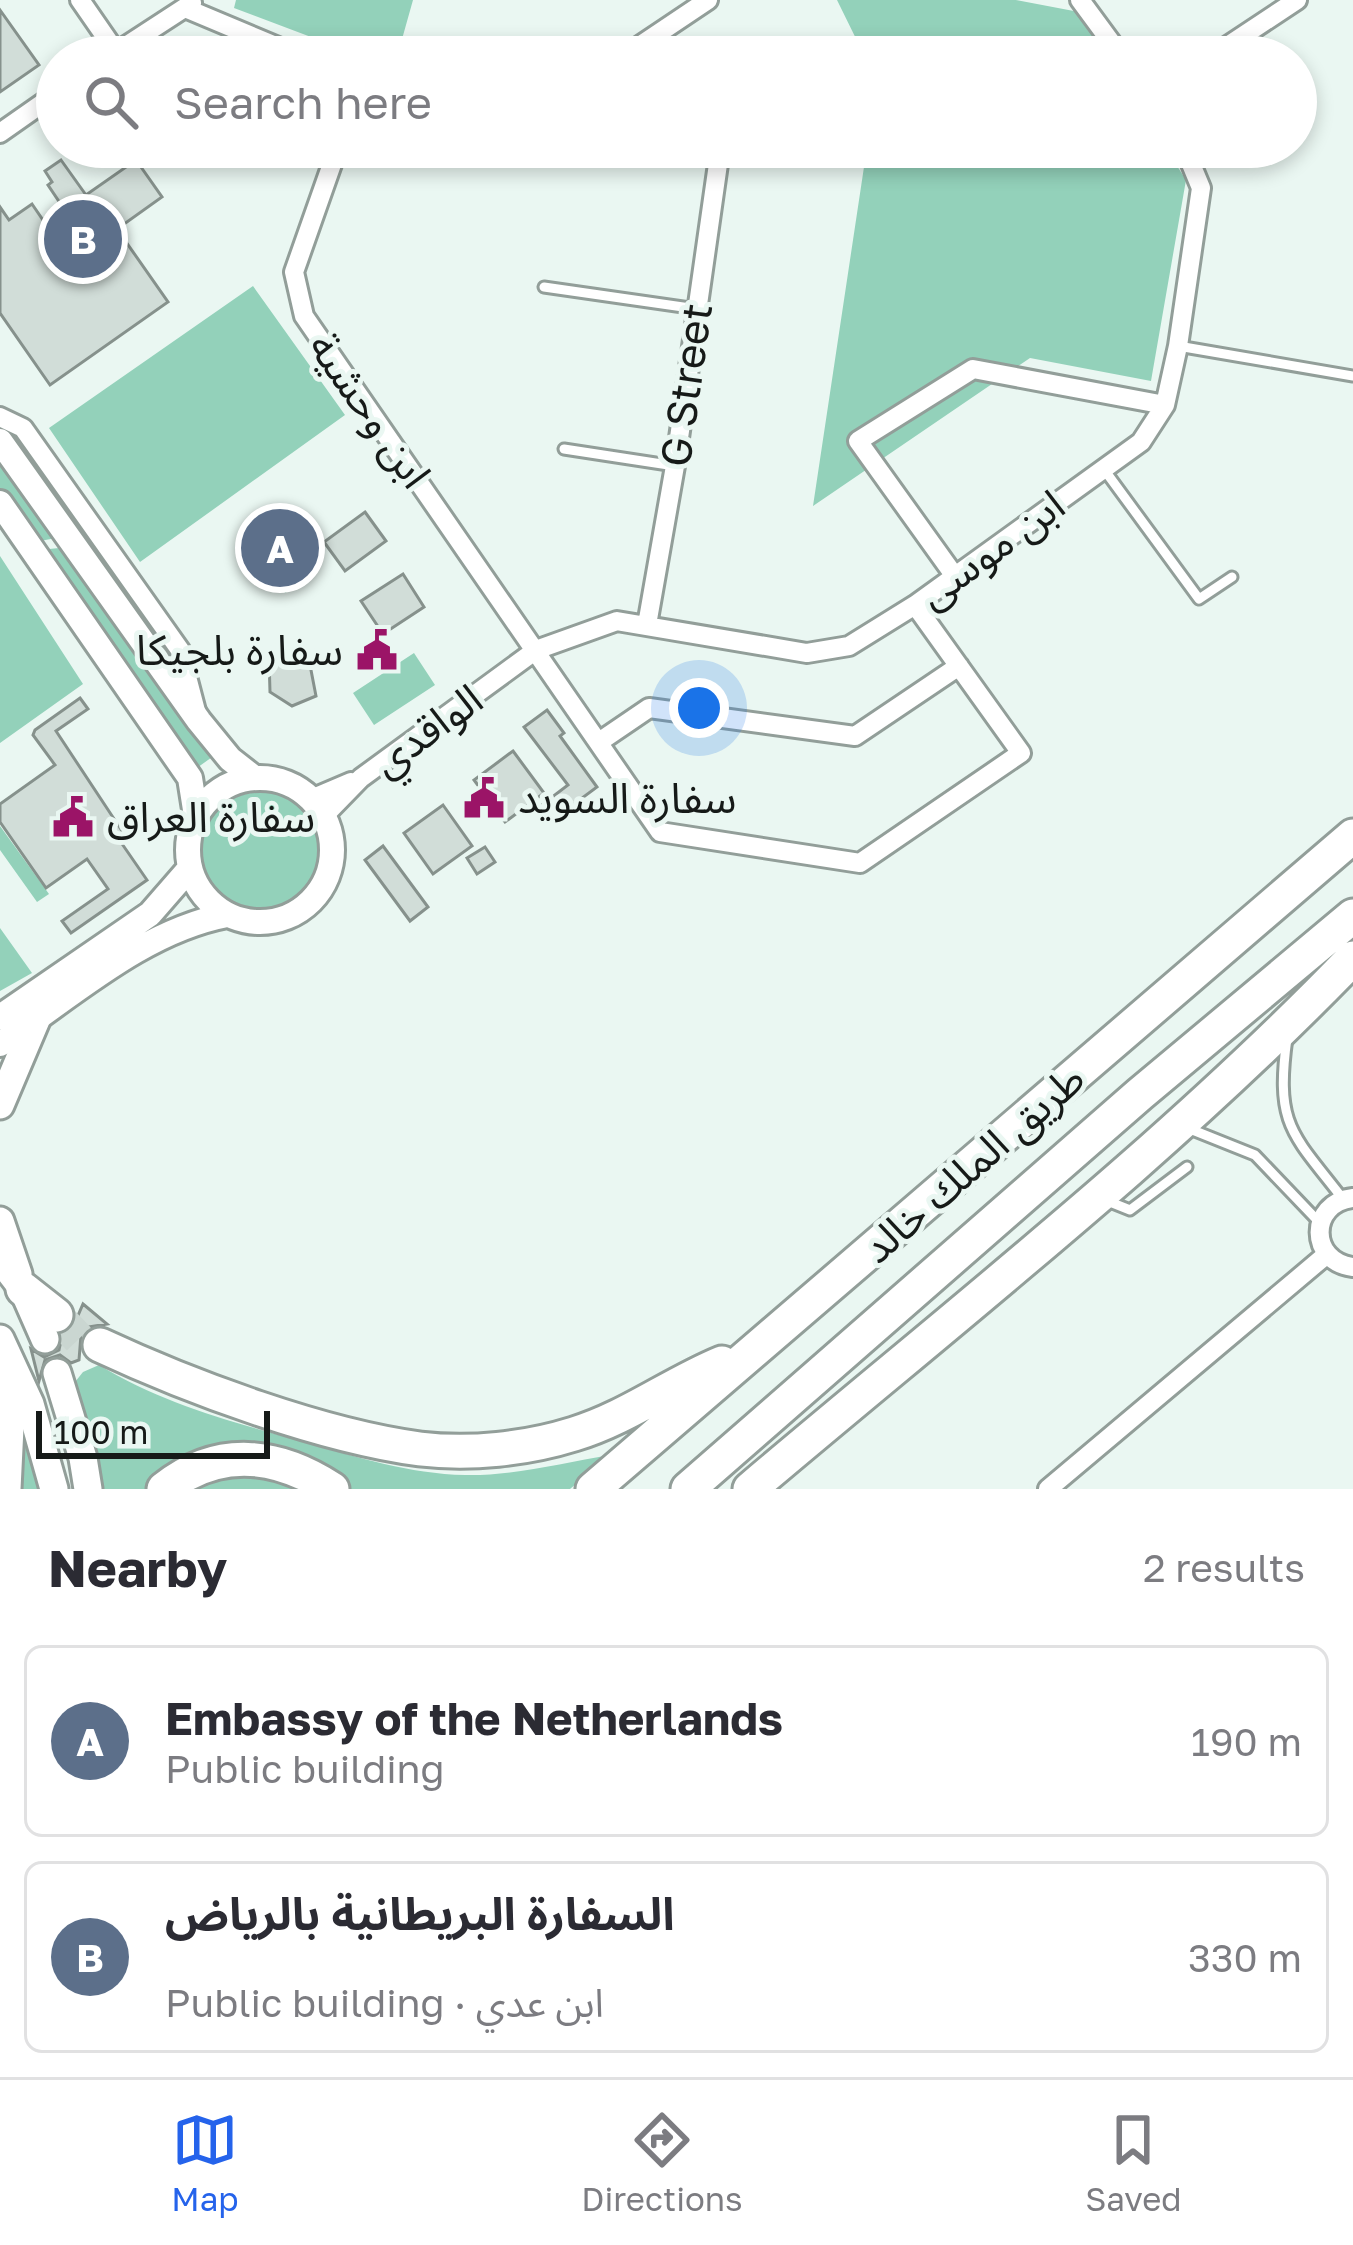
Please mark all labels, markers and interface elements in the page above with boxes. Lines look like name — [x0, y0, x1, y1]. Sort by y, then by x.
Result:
search box — [36, 36, 1317, 168]
icon: search — [78, 69, 144, 135]
text: Search here — [174, 75, 432, 129]
pin: B — [44, 194, 122, 284]
street label: G Street — [649, 300, 721, 470]
street label: ابن وحشية — [299, 322, 442, 497]
street label: ابن موسى — [908, 479, 1074, 619]
pin: A — [241, 503, 319, 593]
place label: سفارة بلجيكا — [136, 624, 343, 675]
public building icon: سفارة بلجيكا — [354, 627, 400, 673]
street label: الواقدي — [362, 673, 496, 793]
your location — [669, 678, 729, 738]
place label: سفارة السويد — [518, 772, 737, 823]
public building icon: سفارة السويد — [461, 775, 507, 821]
place label: سفارة العراق — [107, 791, 315, 842]
public building icon: سفارة العراق — [50, 794, 96, 840]
street label: طريق الملك خالد — [851, 1052, 1095, 1274]
scale bar — [36, 1405, 270, 1458]
text: 100 m — [54, 1412, 148, 1451]
text: Nearby — [48, 1537, 227, 1598]
text: 2 results — [1143, 1544, 1305, 1591]
text: Embassy of the Netherlands — [165, 1691, 783, 1745]
text: A — [76, 1718, 104, 1765]
text: 190 m — [1191, 1718, 1302, 1765]
text: Public building — [165, 1745, 445, 1792]
text: السفارة البريطانية بالرياض — [165, 1886, 675, 1940]
text: B — [76, 1934, 104, 1981]
text: 330 m — [1188, 1934, 1302, 1981]
text: Public building · ابن عدي — [165, 1979, 604, 2026]
tab: Map — [171, 2107, 239, 2218]
tab: Directions — [581, 2107, 743, 2218]
tab: Saved — [1085, 2107, 1182, 2218]

